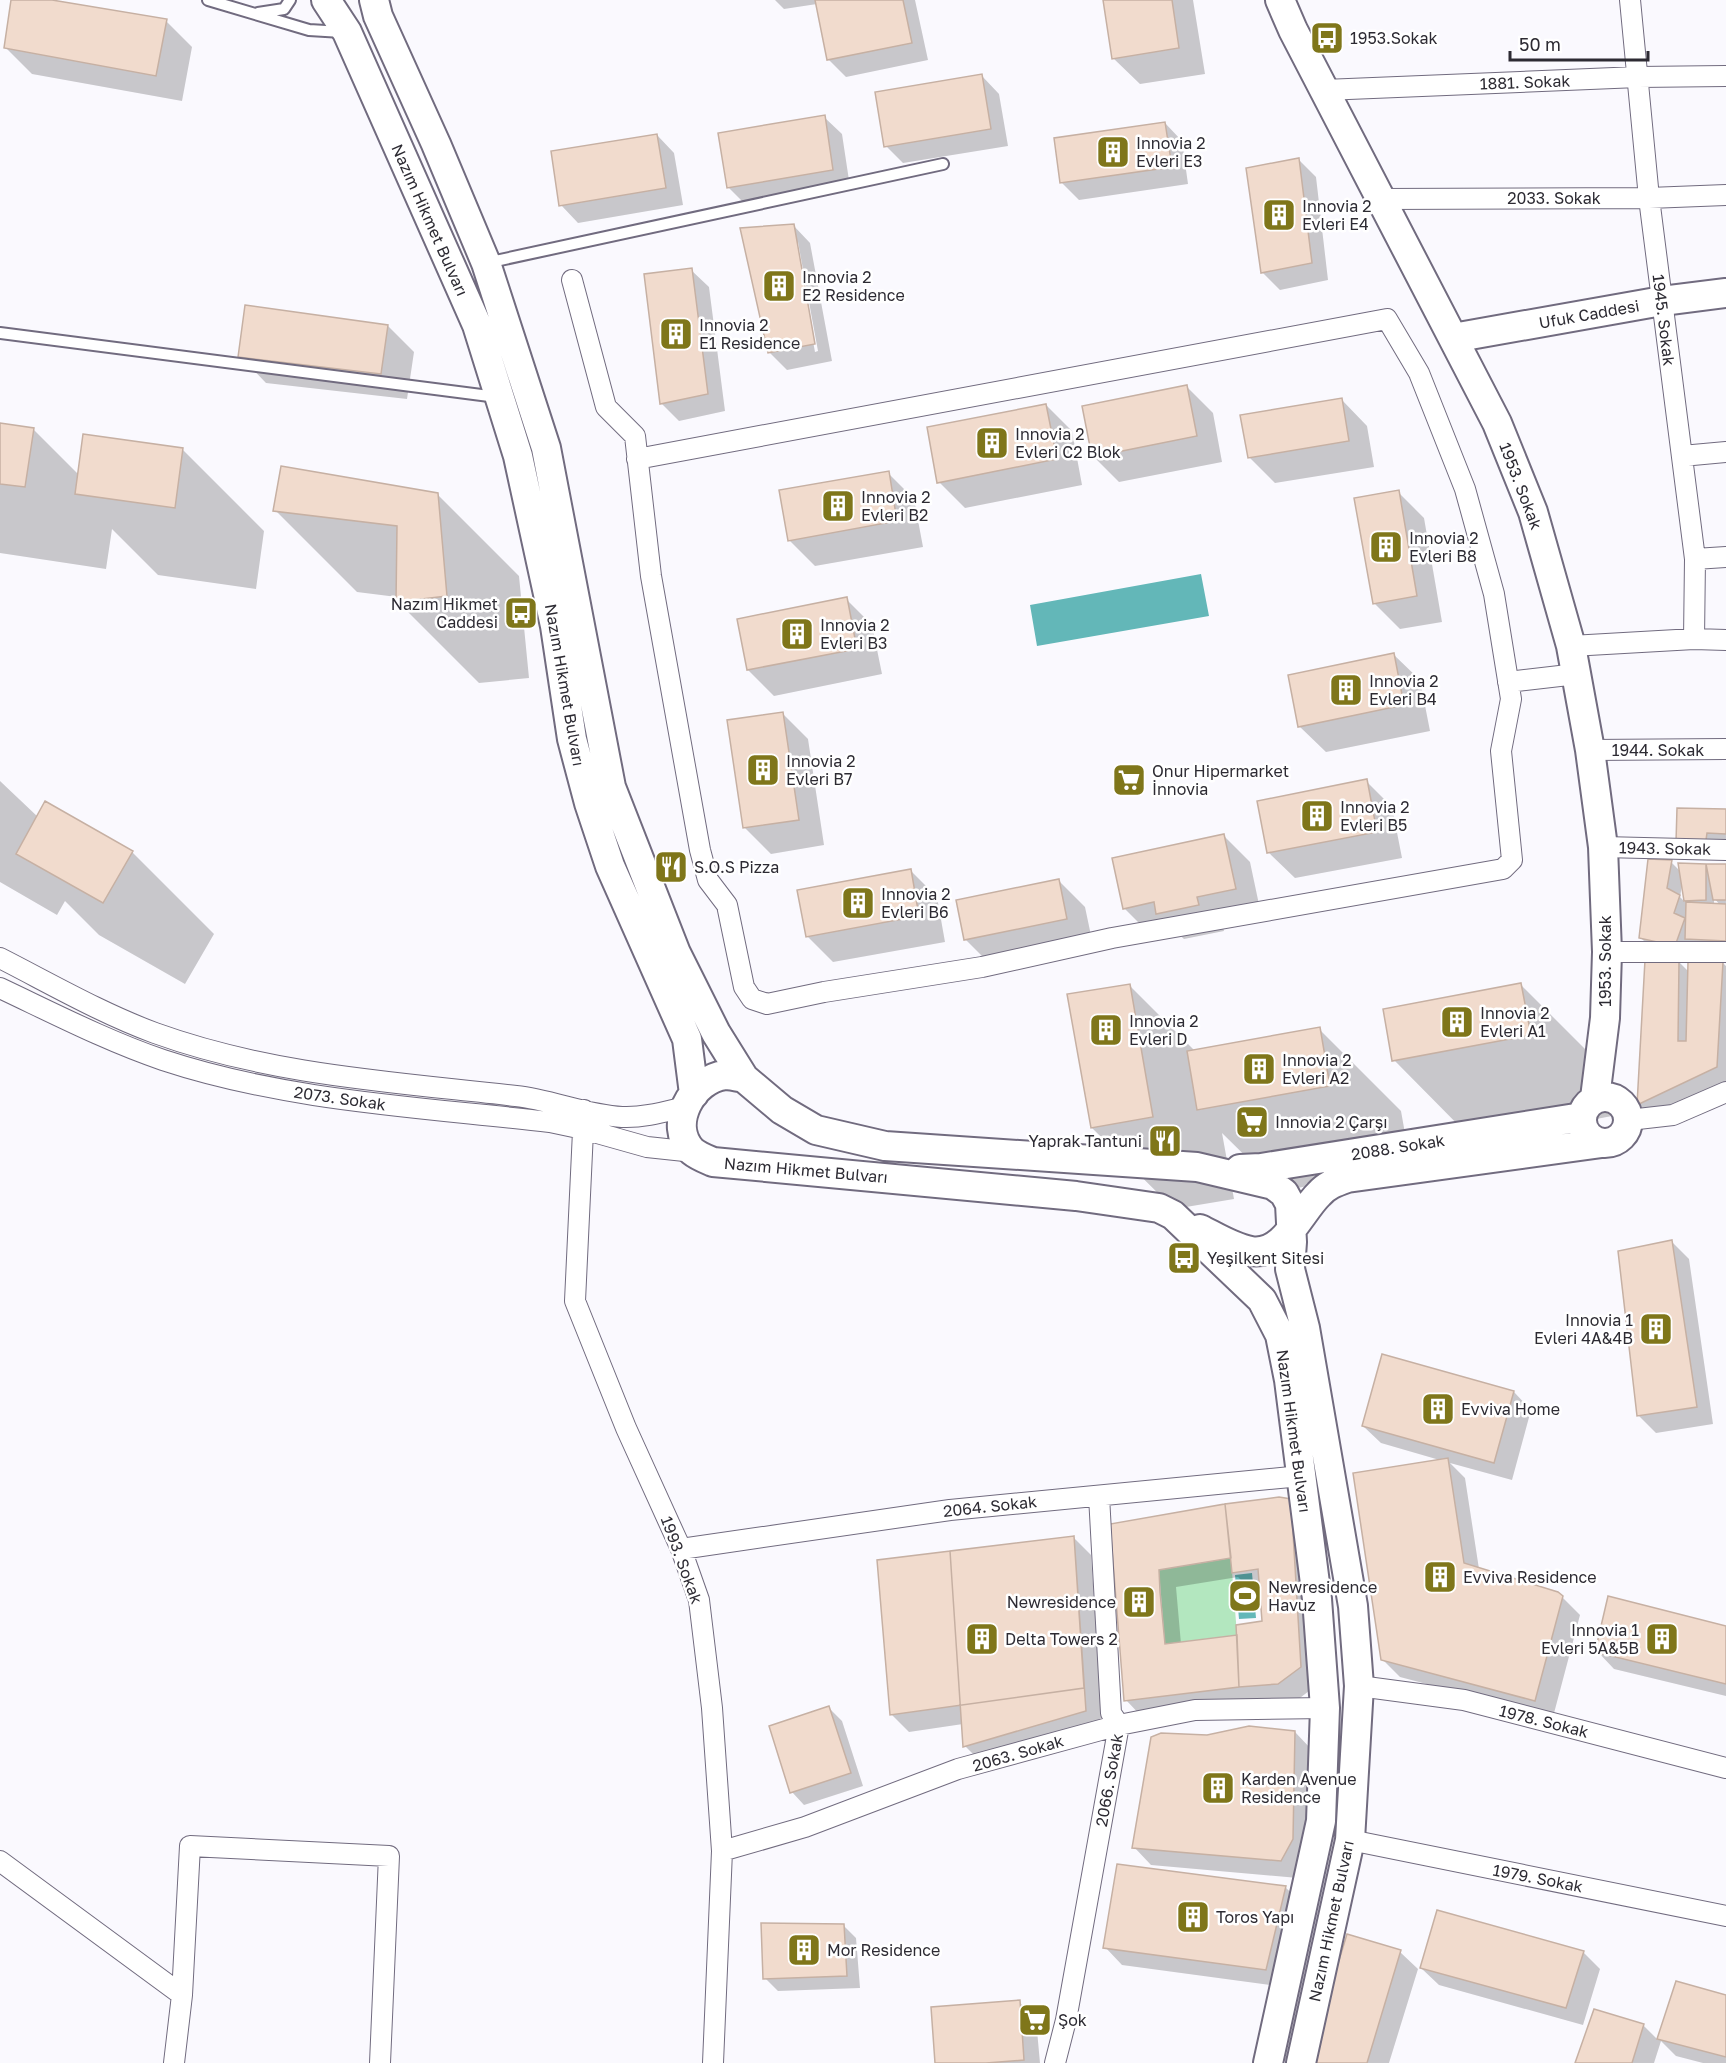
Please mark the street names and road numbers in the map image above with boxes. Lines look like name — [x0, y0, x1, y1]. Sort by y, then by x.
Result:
street label: 1881. Sokak — [1479, 70, 1571, 94]
street label: Nazım Hikmet Bulvarı — [387, 141, 473, 299]
street label: 2033. Sokak — [1507, 188, 1601, 208]
street label: 1945. Sokak — [1648, 273, 1680, 367]
street label: Ufuk Caddesi — [1537, 295, 1641, 333]
street label: 1953. Sokak — [1495, 440, 1547, 532]
street label: Nazım Hikmet Bulvarı — [541, 602, 589, 768]
street label: 1944. Sokak — [1612, 740, 1704, 760]
street label: 1943. Sokak — [1619, 837, 1711, 859]
street label: 1953. Sokak — [1595, 915, 1615, 1007]
street label: 2073. Sokak — [293, 1082, 387, 1114]
street label: 2088. Sokak — [1350, 1130, 1446, 1164]
street label: Nazım Hikmet Bulvarı — [723, 1153, 889, 1187]
street label: Nazım Hikmet Bulvarı — [1273, 1348, 1315, 1514]
street label: 2064. Sokak — [942, 1491, 1038, 1521]
street label: 1993. Sokak — [657, 1513, 707, 1607]
street label: 1978. Sokak — [1497, 1700, 1591, 1742]
street label: 2063. Sokak — [970, 1730, 1066, 1776]
street label: 2066. Sokak — [1091, 1732, 1127, 1828]
street label: Nazım Hikmet Bulvarı — [1304, 1839, 1358, 2003]
street label: 1979. Sokak — [1491, 1859, 1585, 1897]

